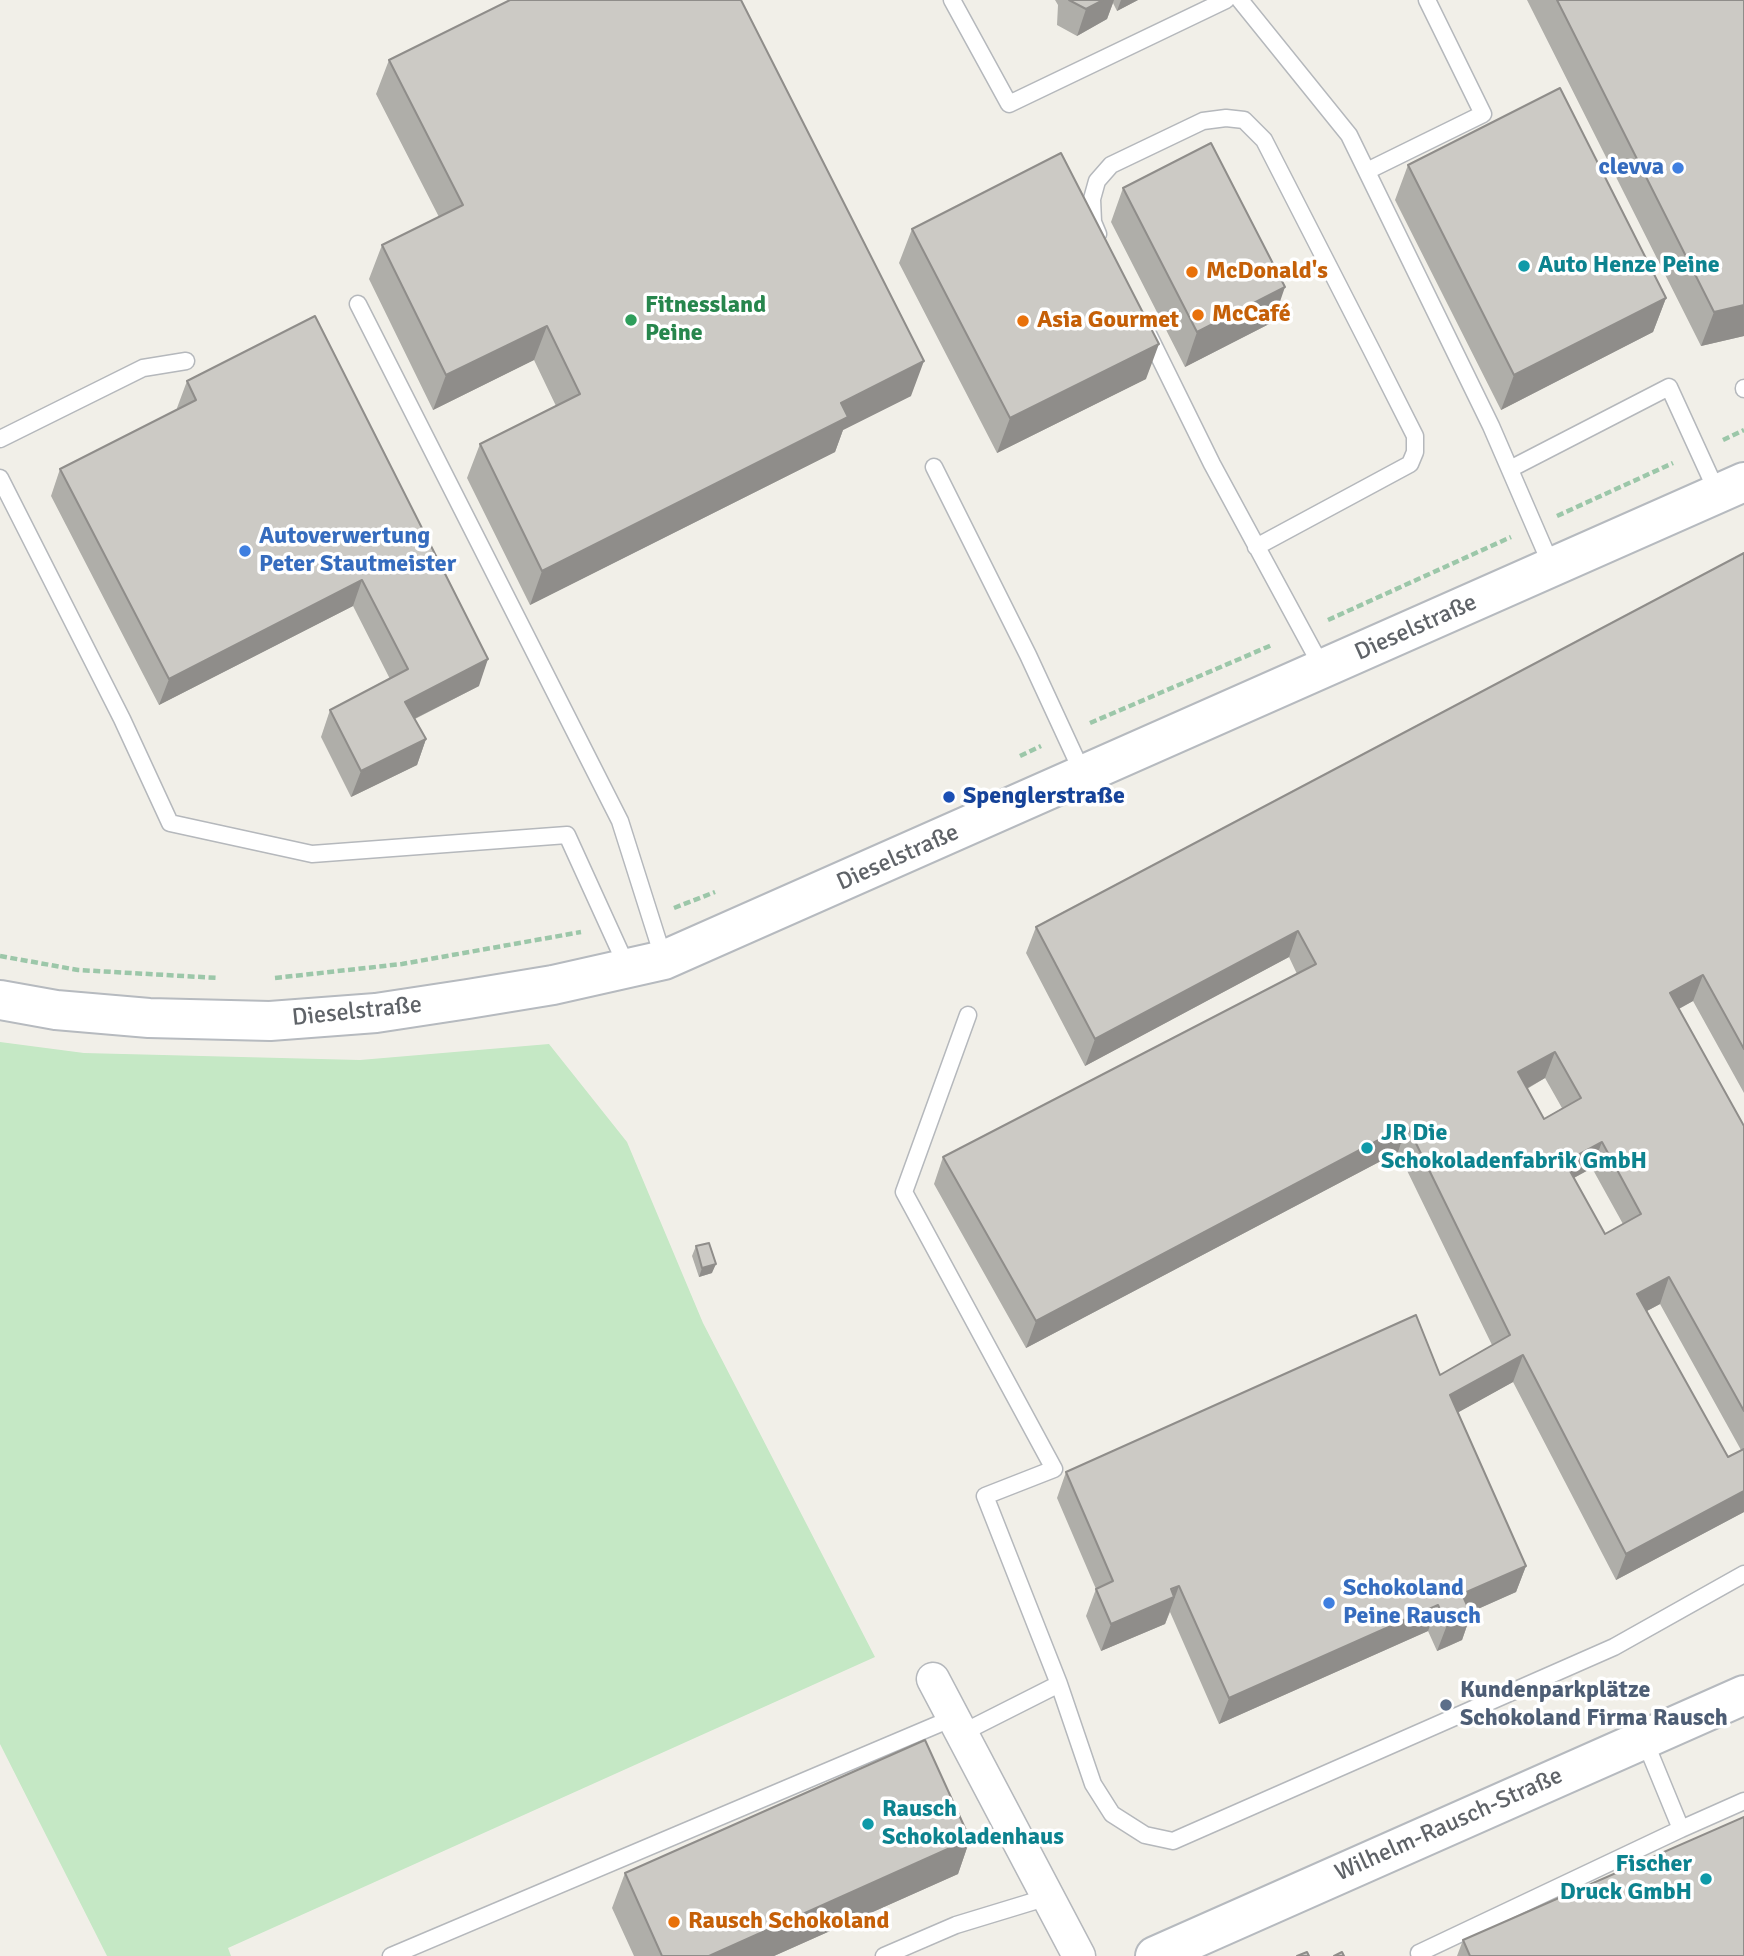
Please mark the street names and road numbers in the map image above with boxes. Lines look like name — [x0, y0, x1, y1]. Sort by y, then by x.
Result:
street label: Dieselstraße — [1351, 588, 1481, 668]
street label: Dieselstraße — [833, 818, 963, 898]
street label: Dieselstraße — [291, 991, 423, 1033]
street label: Wilhelm-Rausch-Straße — [1331, 1762, 1567, 1888]

